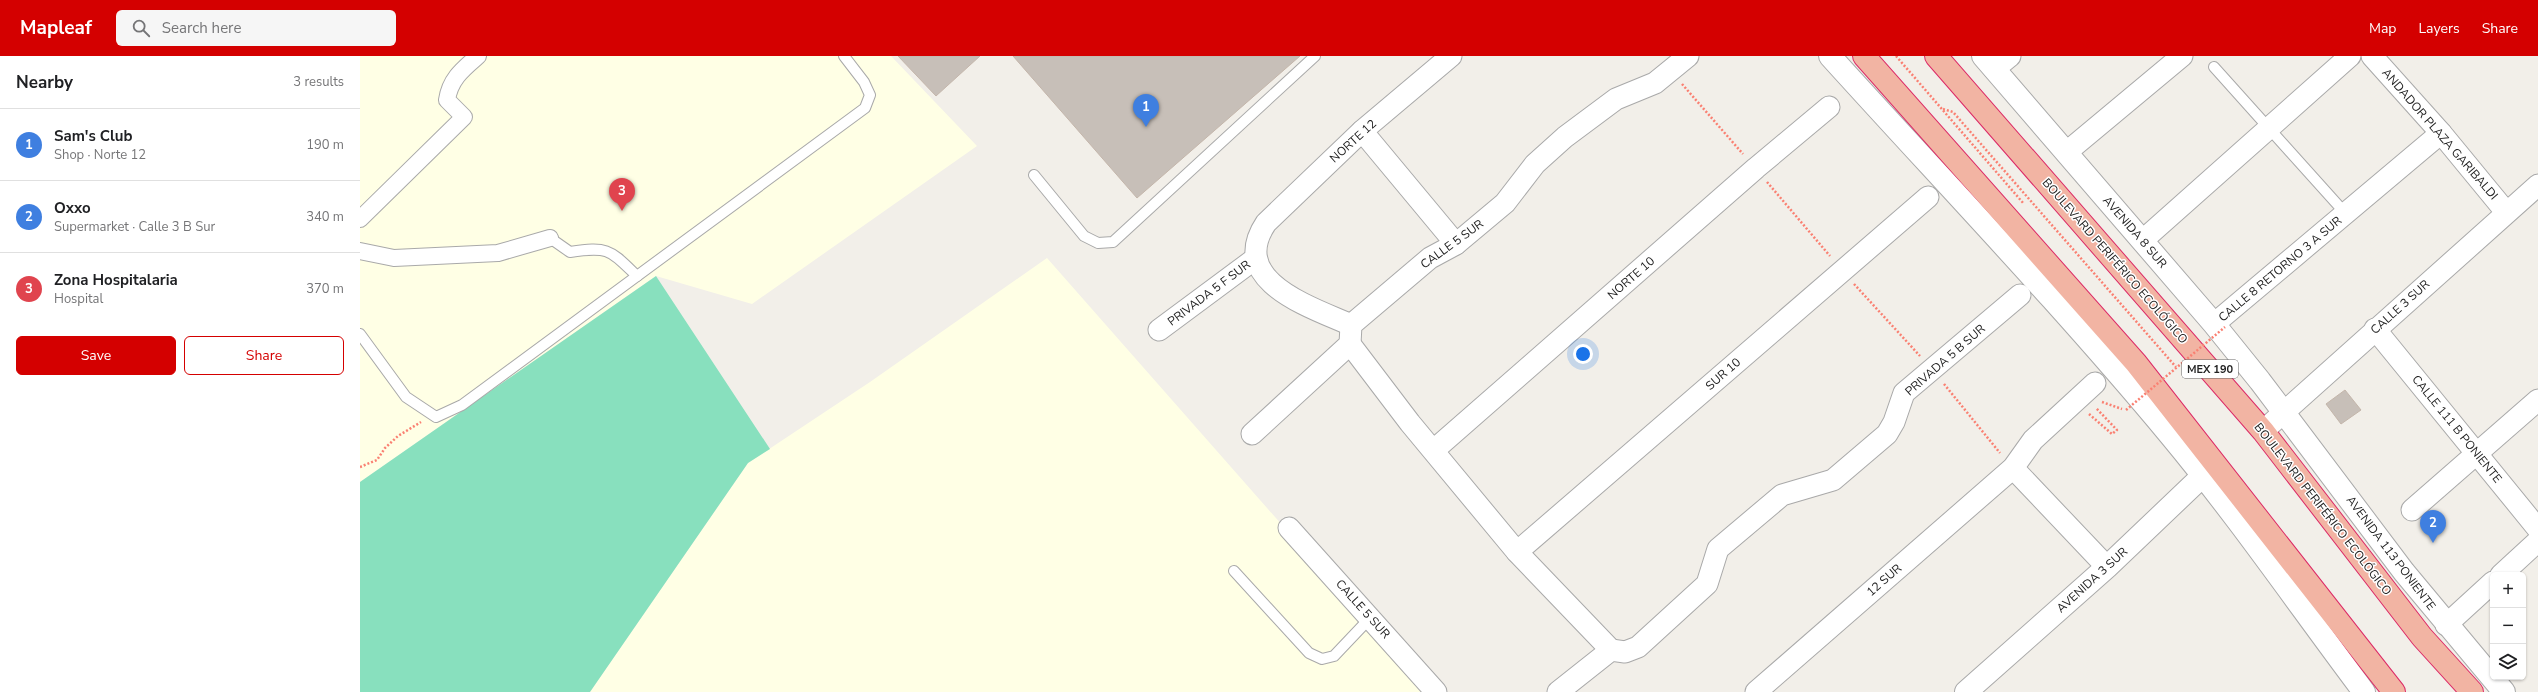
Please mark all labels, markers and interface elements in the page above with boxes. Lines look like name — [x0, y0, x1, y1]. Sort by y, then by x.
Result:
search box — [116, 10, 396, 46]
text: Mapleaf — [20, 15, 92, 41]
icon: search — [130, 17, 152, 39]
text: Search here — [162, 18, 241, 38]
text: Map — [2369, 19, 2396, 38]
text: Layers — [2418, 19, 2460, 38]
text: Share — [2482, 19, 2518, 38]
street label: ANDADOR PLAZA GARIBALDI — [2378, 65, 2502, 203]
text: Nearby — [16, 71, 73, 94]
text: 3 results — [293, 73, 344, 91]
pin: 1 — [1133, 94, 1159, 127]
street label: NORTE 12 — [1326, 116, 1380, 166]
text: Sam's Club — [54, 126, 132, 146]
text: 1 — [25, 136, 33, 154]
text: 190 m — [306, 136, 344, 154]
text: Shop · Norte 12 — [54, 146, 146, 164]
street label: BOULEVARD PERIFÉRICO ECOLÓGICO — [2039, 175, 2191, 347]
pin: 3 — [609, 178, 635, 211]
street label: AVENIDA 8 SUR — [2099, 193, 2171, 271]
text: Oxxo — [54, 198, 91, 218]
text: 2 — [25, 208, 33, 226]
text: 340 m — [306, 208, 344, 226]
street label: CALLE 8 RETORNO 3 A SUR — [2215, 213, 2345, 325]
street label: CALLE 5 SUR — [1417, 216, 1487, 272]
text: Supermarket · Calle 3 B Sur — [54, 218, 215, 236]
street label: NORTE 10 — [1604, 253, 1658, 303]
street label: PRIVADA 5 F SUR — [1164, 257, 1254, 329]
text: Zona Hospitalaria — [54, 270, 178, 290]
street label: CALLE 3 SUR — [2367, 276, 2433, 338]
text: 3 — [25, 280, 33, 298]
text: 370 m — [306, 280, 344, 298]
text: Hospital — [54, 290, 103, 308]
street label: PRIVADA 5 B SUR — [1902, 321, 1988, 399]
button: Save — [16, 336, 176, 375]
button: Share — [184, 336, 344, 375]
your location — [1573, 344, 1593, 364]
street label: SUR 10 — [1702, 354, 1744, 394]
road number: MEX 190 — [2182, 360, 2238, 378]
street label: CALLE 111 B PONIENTE — [2409, 372, 2505, 486]
street label: BOULEVARD PERIFÉRICO ECOLÓGICO — [2251, 420, 2395, 598]
street label: AVENIDA 113 PONIENTE — [2343, 493, 2439, 613]
pin: 2 — [2420, 510, 2446, 543]
street label: AVENIDA 3 SUR — [2053, 544, 2131, 616]
street label: 12 SUR — [1863, 560, 1905, 600]
map controls — [2490, 572, 2526, 680]
button: + — [2490, 572, 2526, 608]
street label: CALLE 5 SUR — [1332, 576, 1394, 642]
button: − — [2490, 608, 2526, 644]
button: layers — [2490, 644, 2526, 680]

